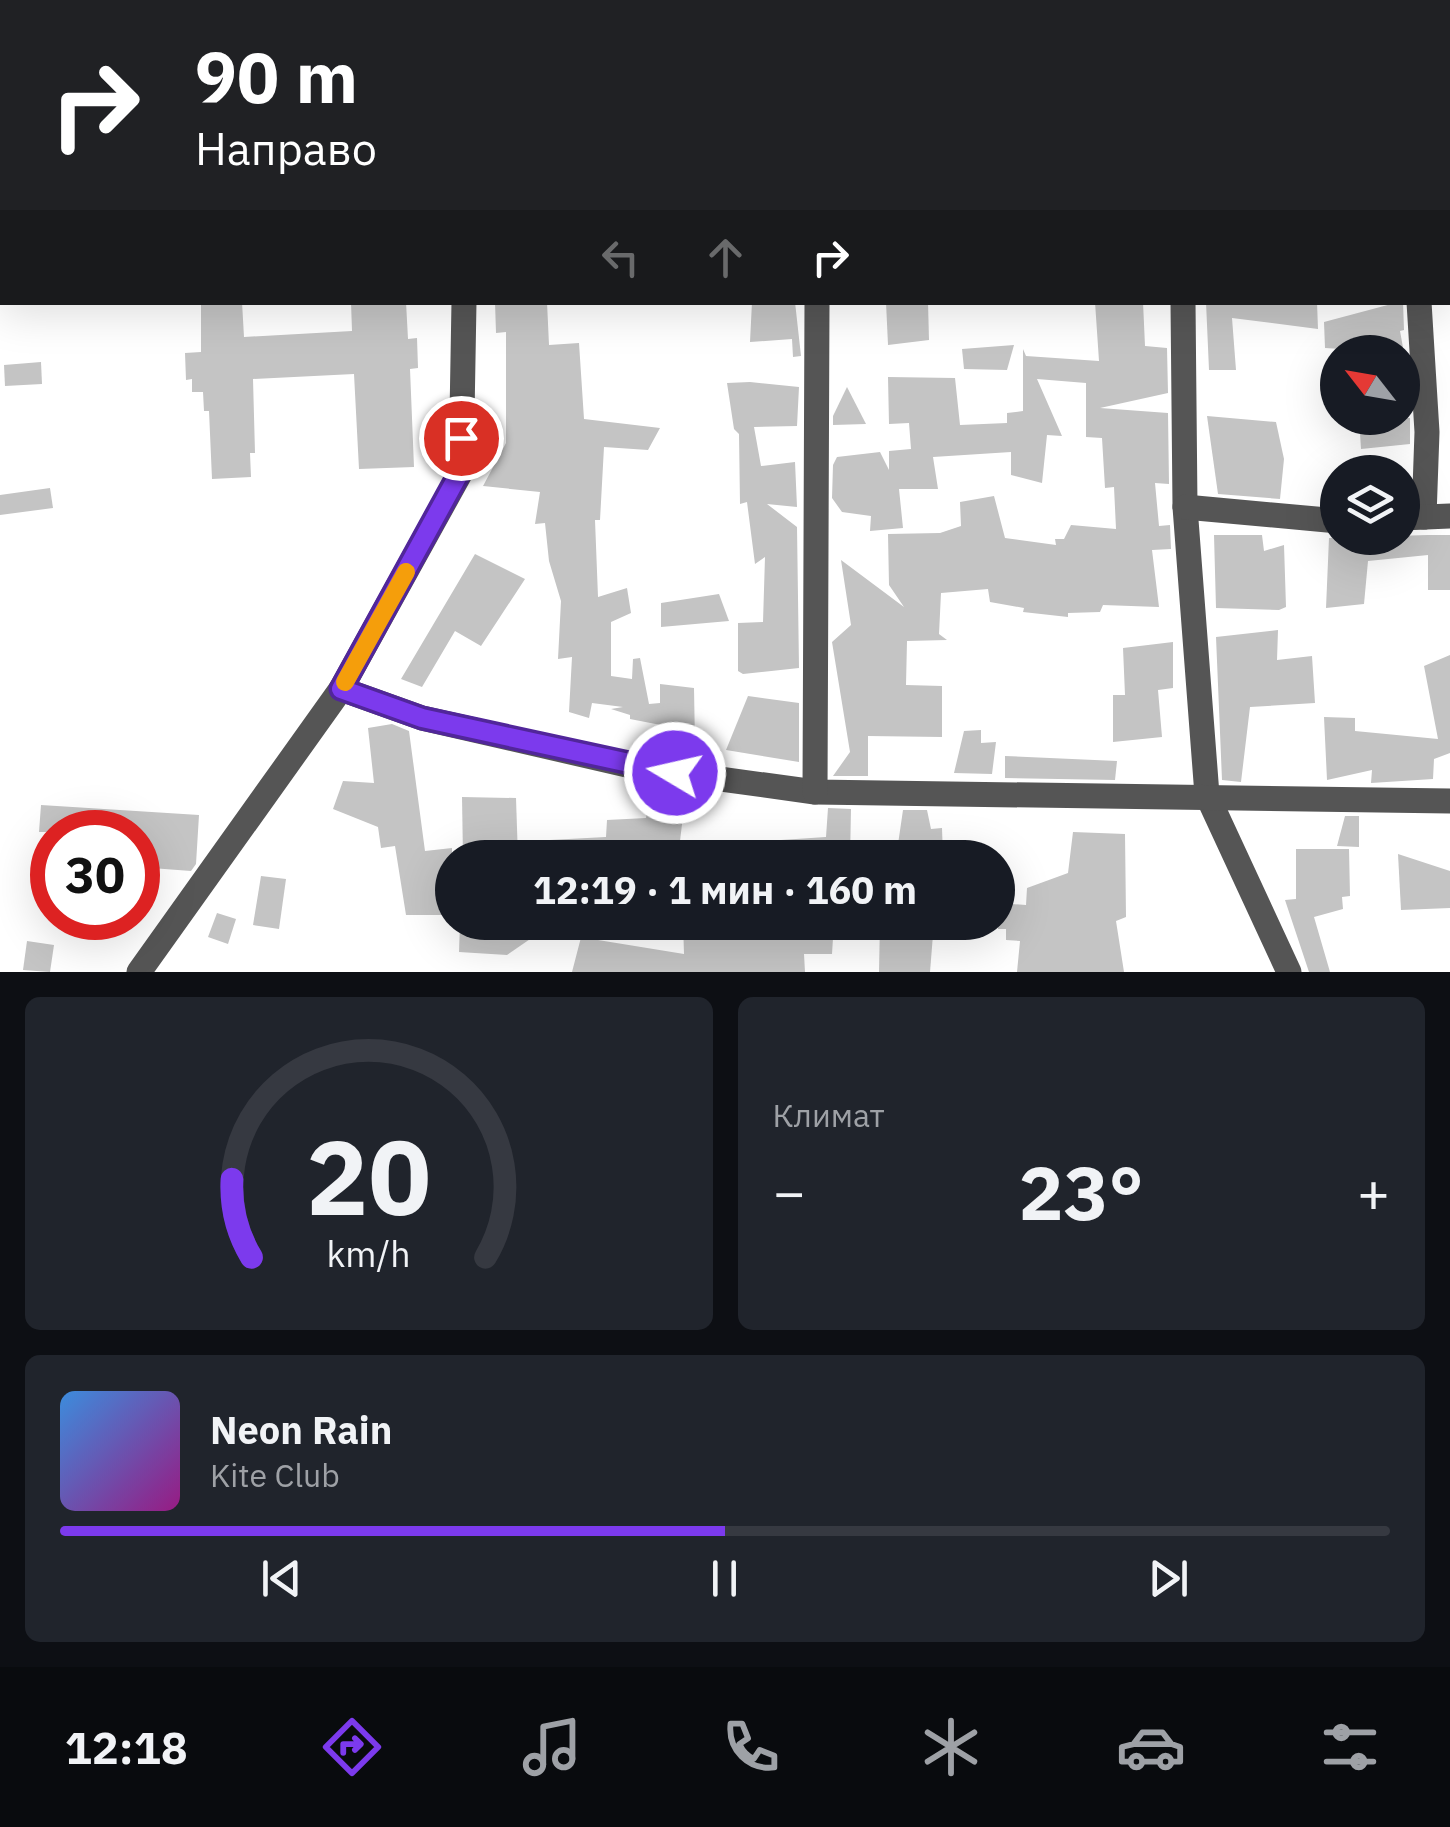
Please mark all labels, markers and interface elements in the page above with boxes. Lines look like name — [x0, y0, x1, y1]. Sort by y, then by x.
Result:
text: 90 m — [195, 31, 358, 122]
icon: right — [30, 40, 160, 170]
text: Направо — [195, 119, 377, 177]
icon: left — [593, 230, 648, 285]
icon: ahead — [698, 230, 753, 285]
icon: right — [803, 230, 858, 285]
north arrow — [1320, 335, 1420, 435]
map controls — [1320, 335, 1420, 555]
pin — [419, 396, 504, 481]
icon: arrive — [434, 411, 489, 466]
button: layers — [1320, 455, 1420, 555]
position arrow — [623, 721, 727, 825]
speed limit sign: 30 — [30, 810, 160, 940]
text: 12:19 · 1 мин · 160 m — [533, 865, 917, 914]
text: Климат — [773, 1094, 885, 1136]
text: 20 — [306, 1108, 431, 1244]
text: 23° — [1019, 1143, 1144, 1241]
text: − — [773, 1156, 806, 1227]
text: + — [1357, 1156, 1390, 1227]
text: km/h — [327, 1230, 411, 1277]
text: Neon Rain — [210, 1405, 392, 1454]
text: Kite Club — [210, 1454, 340, 1496]
icon: previous — [254, 1551, 309, 1606]
icon: pause — [697, 1551, 752, 1606]
icon: next — [1141, 1551, 1196, 1606]
icon: directions — [317, 1712, 387, 1782]
icon: music — [517, 1712, 587, 1782]
icon: phone — [716, 1712, 786, 1782]
icon: climate — [916, 1712, 986, 1782]
icon: car — [1116, 1712, 1186, 1782]
icon: filters — [1315, 1712, 1385, 1782]
text: 12:18 — [65, 1718, 188, 1776]

